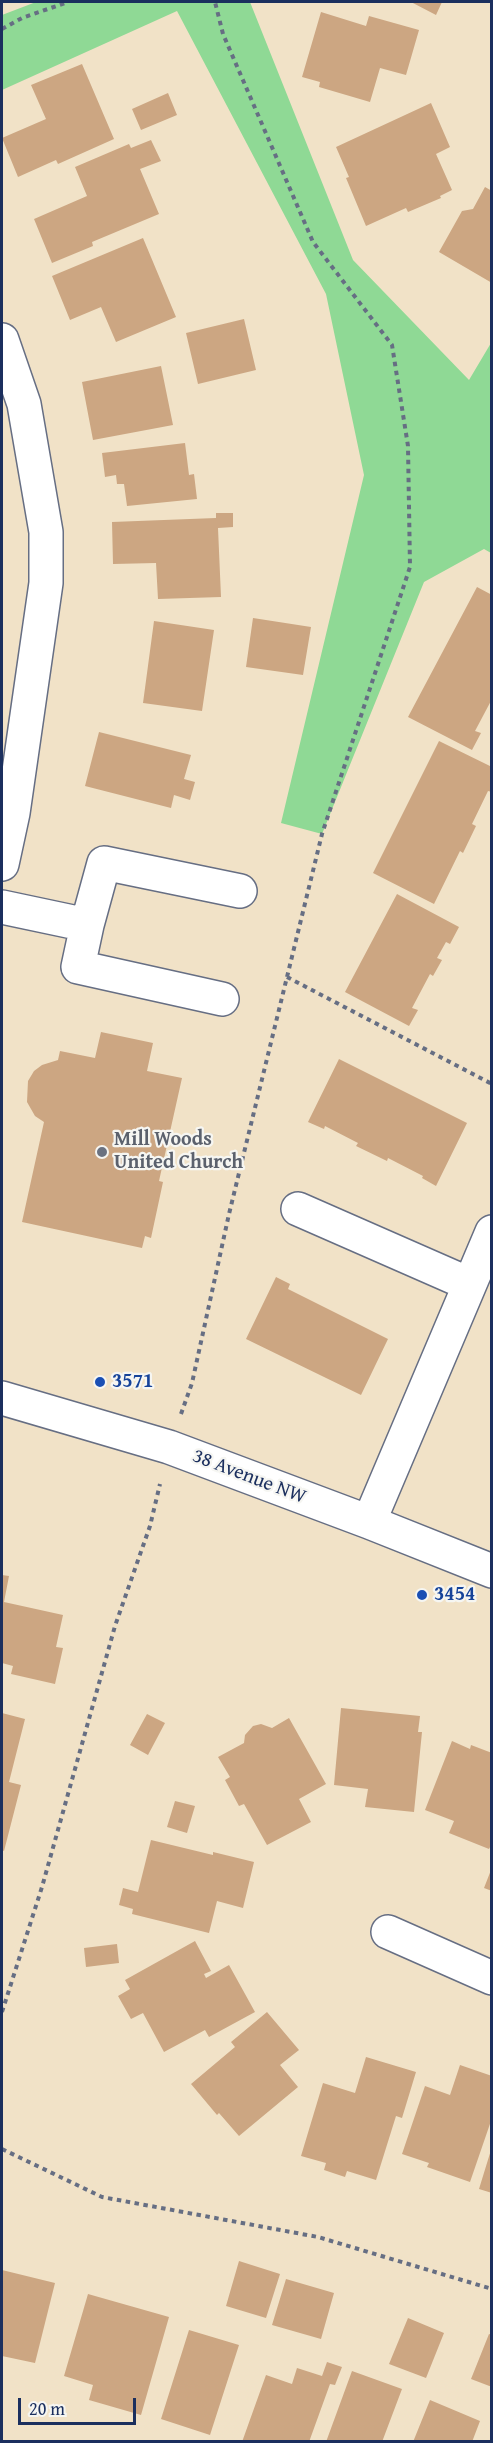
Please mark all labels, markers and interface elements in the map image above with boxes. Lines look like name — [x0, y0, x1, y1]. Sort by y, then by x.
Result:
place label: Mill Woods United Church — [114, 1128, 243, 1175]
marker: Mill Woods United Church — [95, 1145, 109, 1159]
place label: 3571 — [112, 1370, 153, 1394]
marker: 3571 — [93, 1375, 107, 1389]
street label: 38 Avenue NW — [189, 1444, 309, 1510]
place label: 3454 — [434, 1583, 475, 1607]
marker: 3454 — [415, 1588, 429, 1602]
scale bar — [21, 2386, 140, 2424]
text: 20 m — [29, 2395, 65, 2422]

